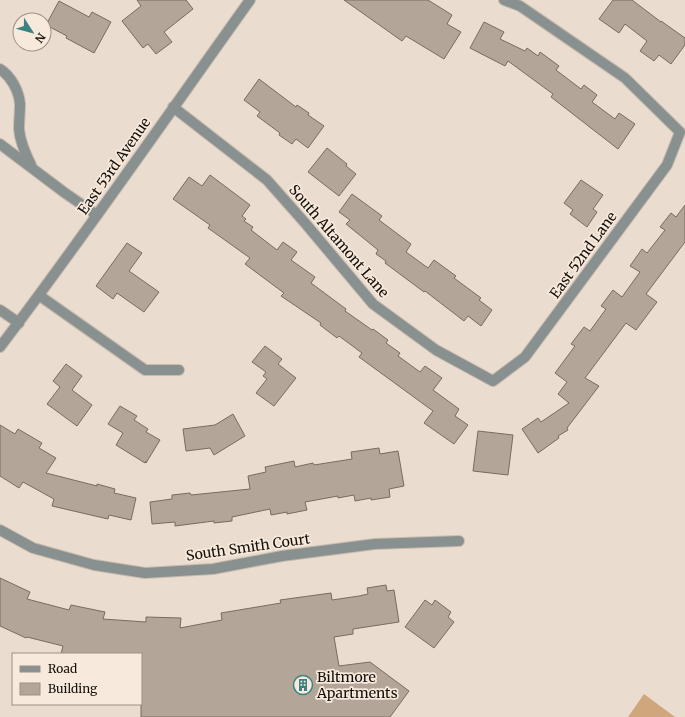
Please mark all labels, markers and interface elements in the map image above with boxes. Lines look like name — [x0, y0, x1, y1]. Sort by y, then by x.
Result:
north arrow — [12, 12, 52, 52]
text: N — [32, 30, 48, 46]
street label: East 53rd Avenue — [74, 114, 154, 218]
street label: South Altamont Lane — [285, 181, 393, 301]
street label: East 52nd Lane — [546, 208, 620, 302]
street label: South Smith Court — [185, 529, 312, 565]
legend — [12, 653, 142, 705]
text: Road — [48, 661, 77, 676]
place label: Biltmore Apartments — [316, 668, 398, 702]
building icon: Biltmore Apartments — [292, 674, 314, 696]
text: Building — [48, 681, 98, 696]

